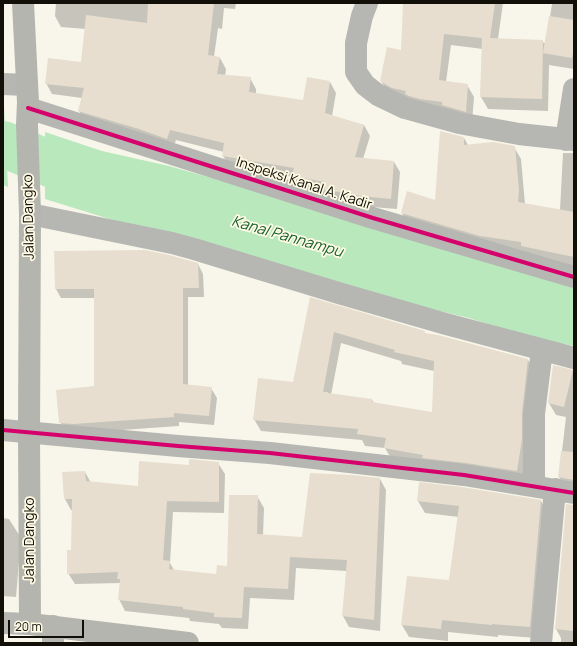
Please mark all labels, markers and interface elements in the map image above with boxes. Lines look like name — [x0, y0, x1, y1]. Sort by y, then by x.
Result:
street label: Inspeksi Kanal A. Kadir — [234, 154, 374, 214]
street label: Jalan Dangko — [20, 174, 38, 260]
water label: Kanal Pannampu — [229, 213, 345, 261]
street label: Jalan Dangko — [22, 497, 38, 583]
scale bar — [10, 612, 86, 638]
text: 20 m — [15, 618, 42, 635]

